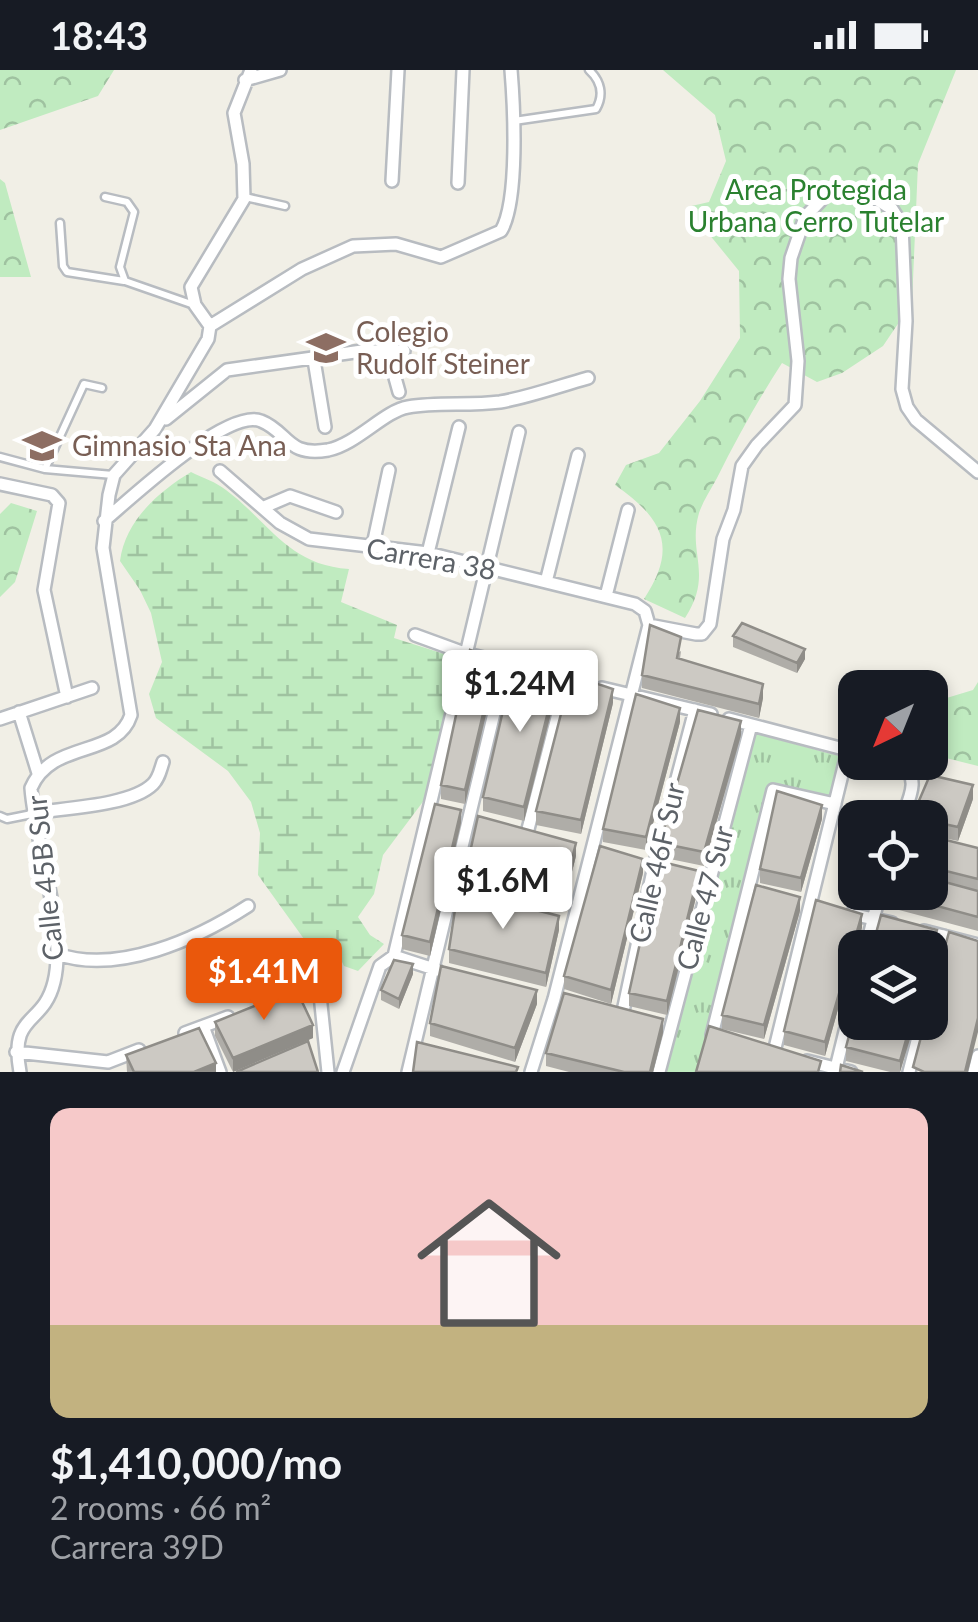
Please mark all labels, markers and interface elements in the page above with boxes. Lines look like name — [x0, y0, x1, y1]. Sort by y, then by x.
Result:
text: 18:43 — [50, 12, 148, 58]
park label: Area Protegida Urbana Cerro Tutelar — [688, 172, 944, 238]
place label: Colegio Rudolf Steiner — [356, 314, 530, 380]
school or university icon: Colegio Rudolf Steiner — [305, 327, 347, 369]
school or university icon: Gimnasio Sta Ana — [21, 425, 63, 467]
place label: Gimnasio Sta Ana — [72, 428, 287, 462]
street label: Carrera 38 — [364, 530, 499, 586]
pin: $1.24M — [439, 650, 601, 735]
text: $1.24M — [464, 663, 576, 702]
north arrow — [838, 670, 948, 780]
map controls — [838, 670, 948, 1040]
street label: Calle 46F Sur — [621, 779, 691, 946]
street label: Calle 45B Sur — [18, 794, 70, 963]
button: locate — [838, 800, 948, 910]
street label: Calle 47 Sur — [668, 822, 740, 974]
pin: $1.6M — [433, 847, 573, 932]
text: $1.6M — [456, 860, 550, 899]
button: layers — [838, 930, 948, 1040]
pin: $1.41M — [183, 938, 345, 1023]
text: $1.41M — [208, 951, 320, 990]
icon: home — [399, 1173, 579, 1353]
text: $1,410,000/mo — [50, 1438, 342, 1488]
text: 2 rooms · 66 m² — [50, 1488, 271, 1527]
text: Carrera 39D — [50, 1527, 224, 1566]

